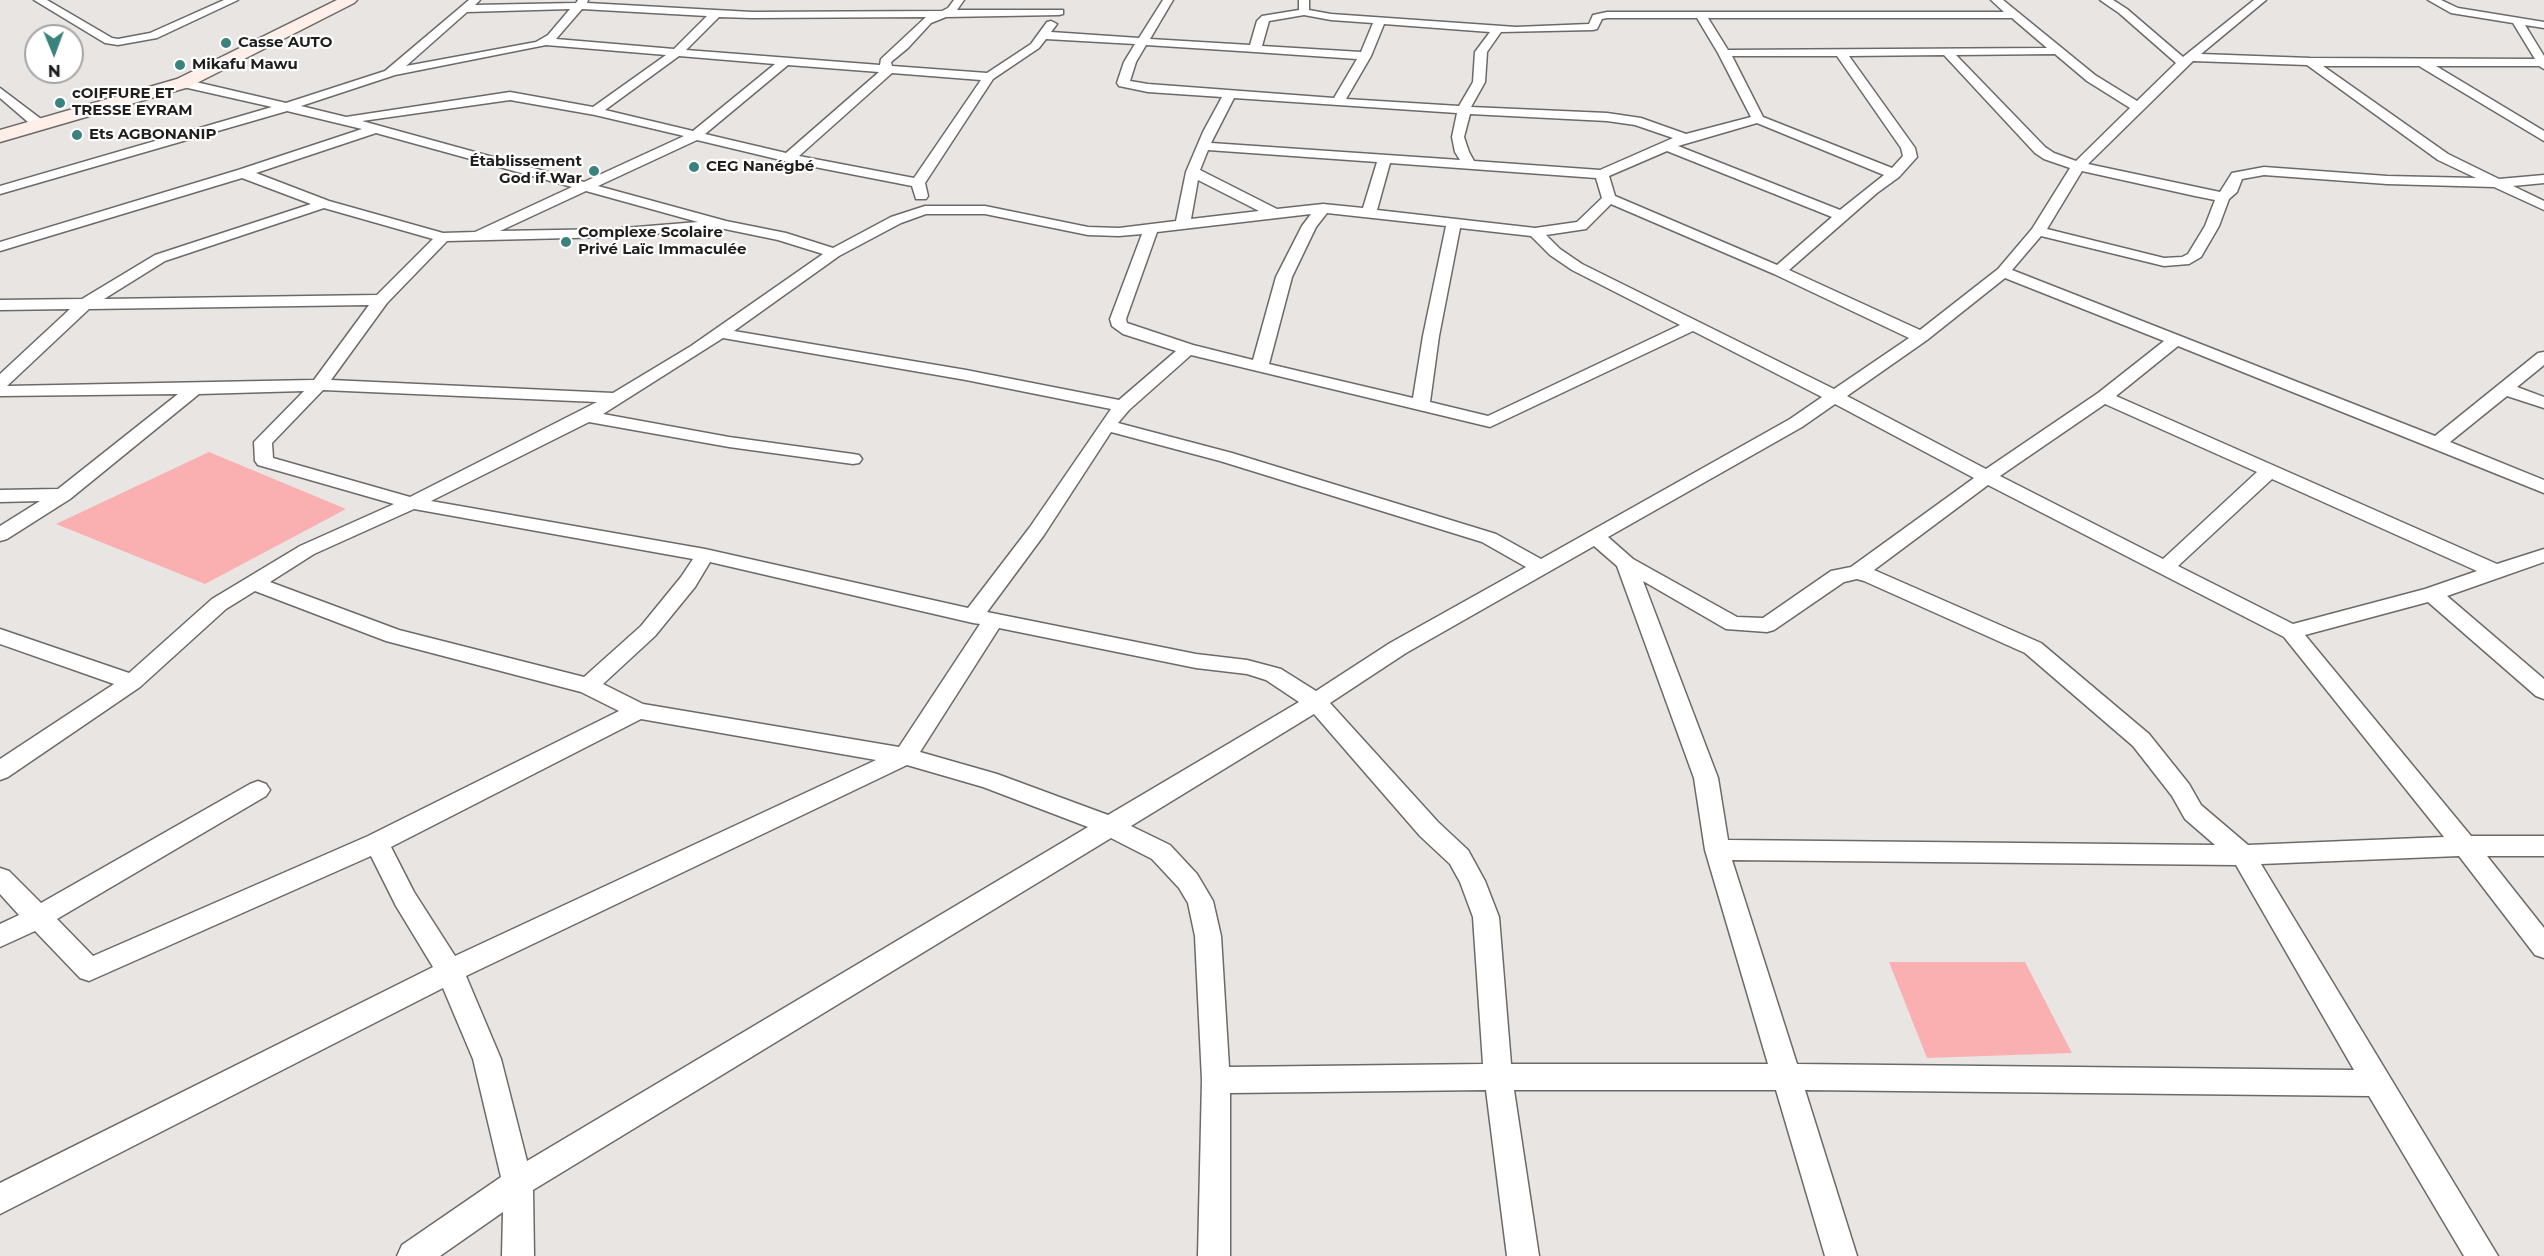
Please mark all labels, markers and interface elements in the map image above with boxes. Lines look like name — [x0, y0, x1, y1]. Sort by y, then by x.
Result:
north arrow — [24, 24, 84, 84]
place label: Casse AUTO — [238, 34, 332, 52]
marker: Casse AUTO — [219, 36, 233, 50]
place label: Mikafu Mawu — [192, 56, 298, 74]
marker: Mikafu Mawu — [173, 58, 187, 72]
text: N — [48, 61, 61, 80]
place label: cOIFFURE ET TRESSE EYRAM — [72, 85, 193, 120]
marker: cOIFFURE ET TRESSE EYRAM — [53, 96, 67, 110]
place label: Ets AGBONANIP — [89, 126, 216, 144]
marker: Ets AGBONANIP — [70, 128, 84, 142]
place label: Établissement God if War — [470, 153, 582, 188]
place label: CEG Nanégbé — [706, 158, 814, 176]
marker: CEG Nanégbé — [687, 160, 701, 174]
marker: Établissement God if War — [587, 164, 601, 178]
place label: Complexe Scolaire Privé Laïc Immaculée — [578, 224, 747, 259]
marker: Complexe Scolaire Privé Laïc Immaculée — [559, 235, 573, 249]

